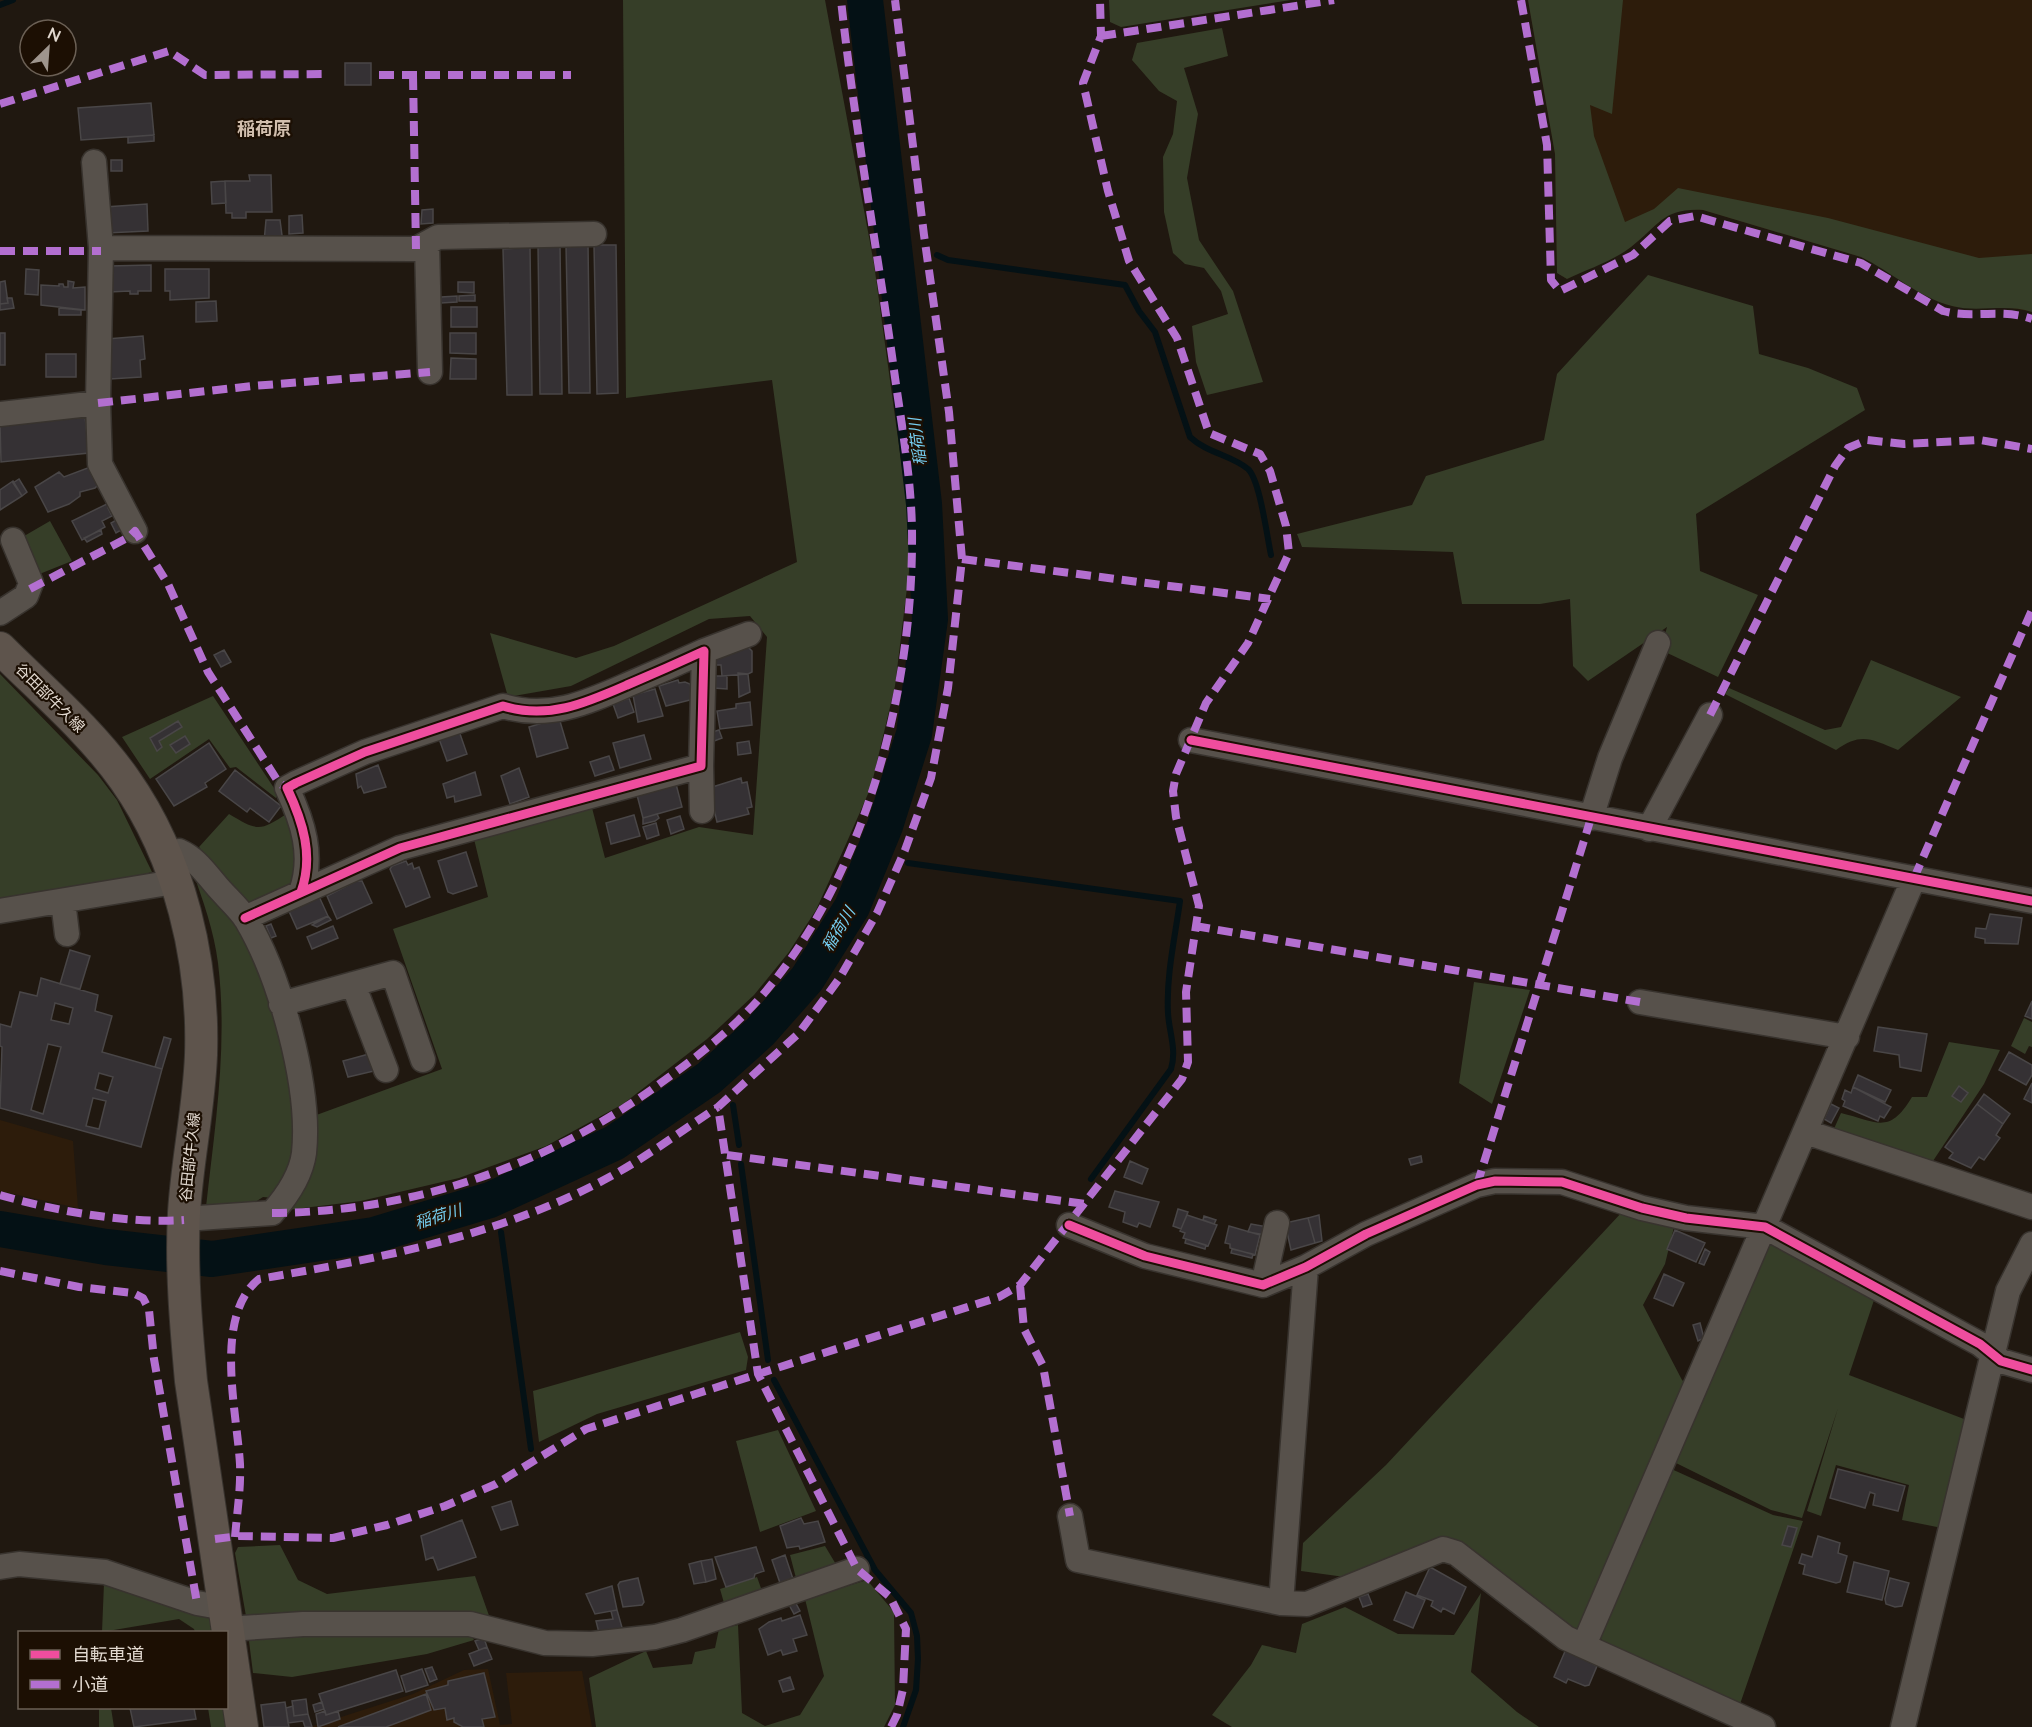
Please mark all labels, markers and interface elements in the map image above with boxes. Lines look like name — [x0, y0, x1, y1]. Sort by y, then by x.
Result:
north arrow — [18, 18, 78, 78]
text: N — [45, 23, 64, 45]
district label: 稲荷原 — [237, 117, 291, 139]
water label: 稲荷川 — [904, 415, 929, 467]
street label: 谷田部牛久線 — [13, 659, 89, 735]
water label: 稲荷川 — [817, 902, 859, 954]
street label: 谷田部牛久線 — [175, 1111, 203, 1203]
water label: 稲荷川 — [412, 1199, 465, 1232]
legend — [18, 1631, 228, 1709]
text: 自転車道 — [72, 1643, 144, 1665]
text: 小道 — [72, 1673, 108, 1695]

